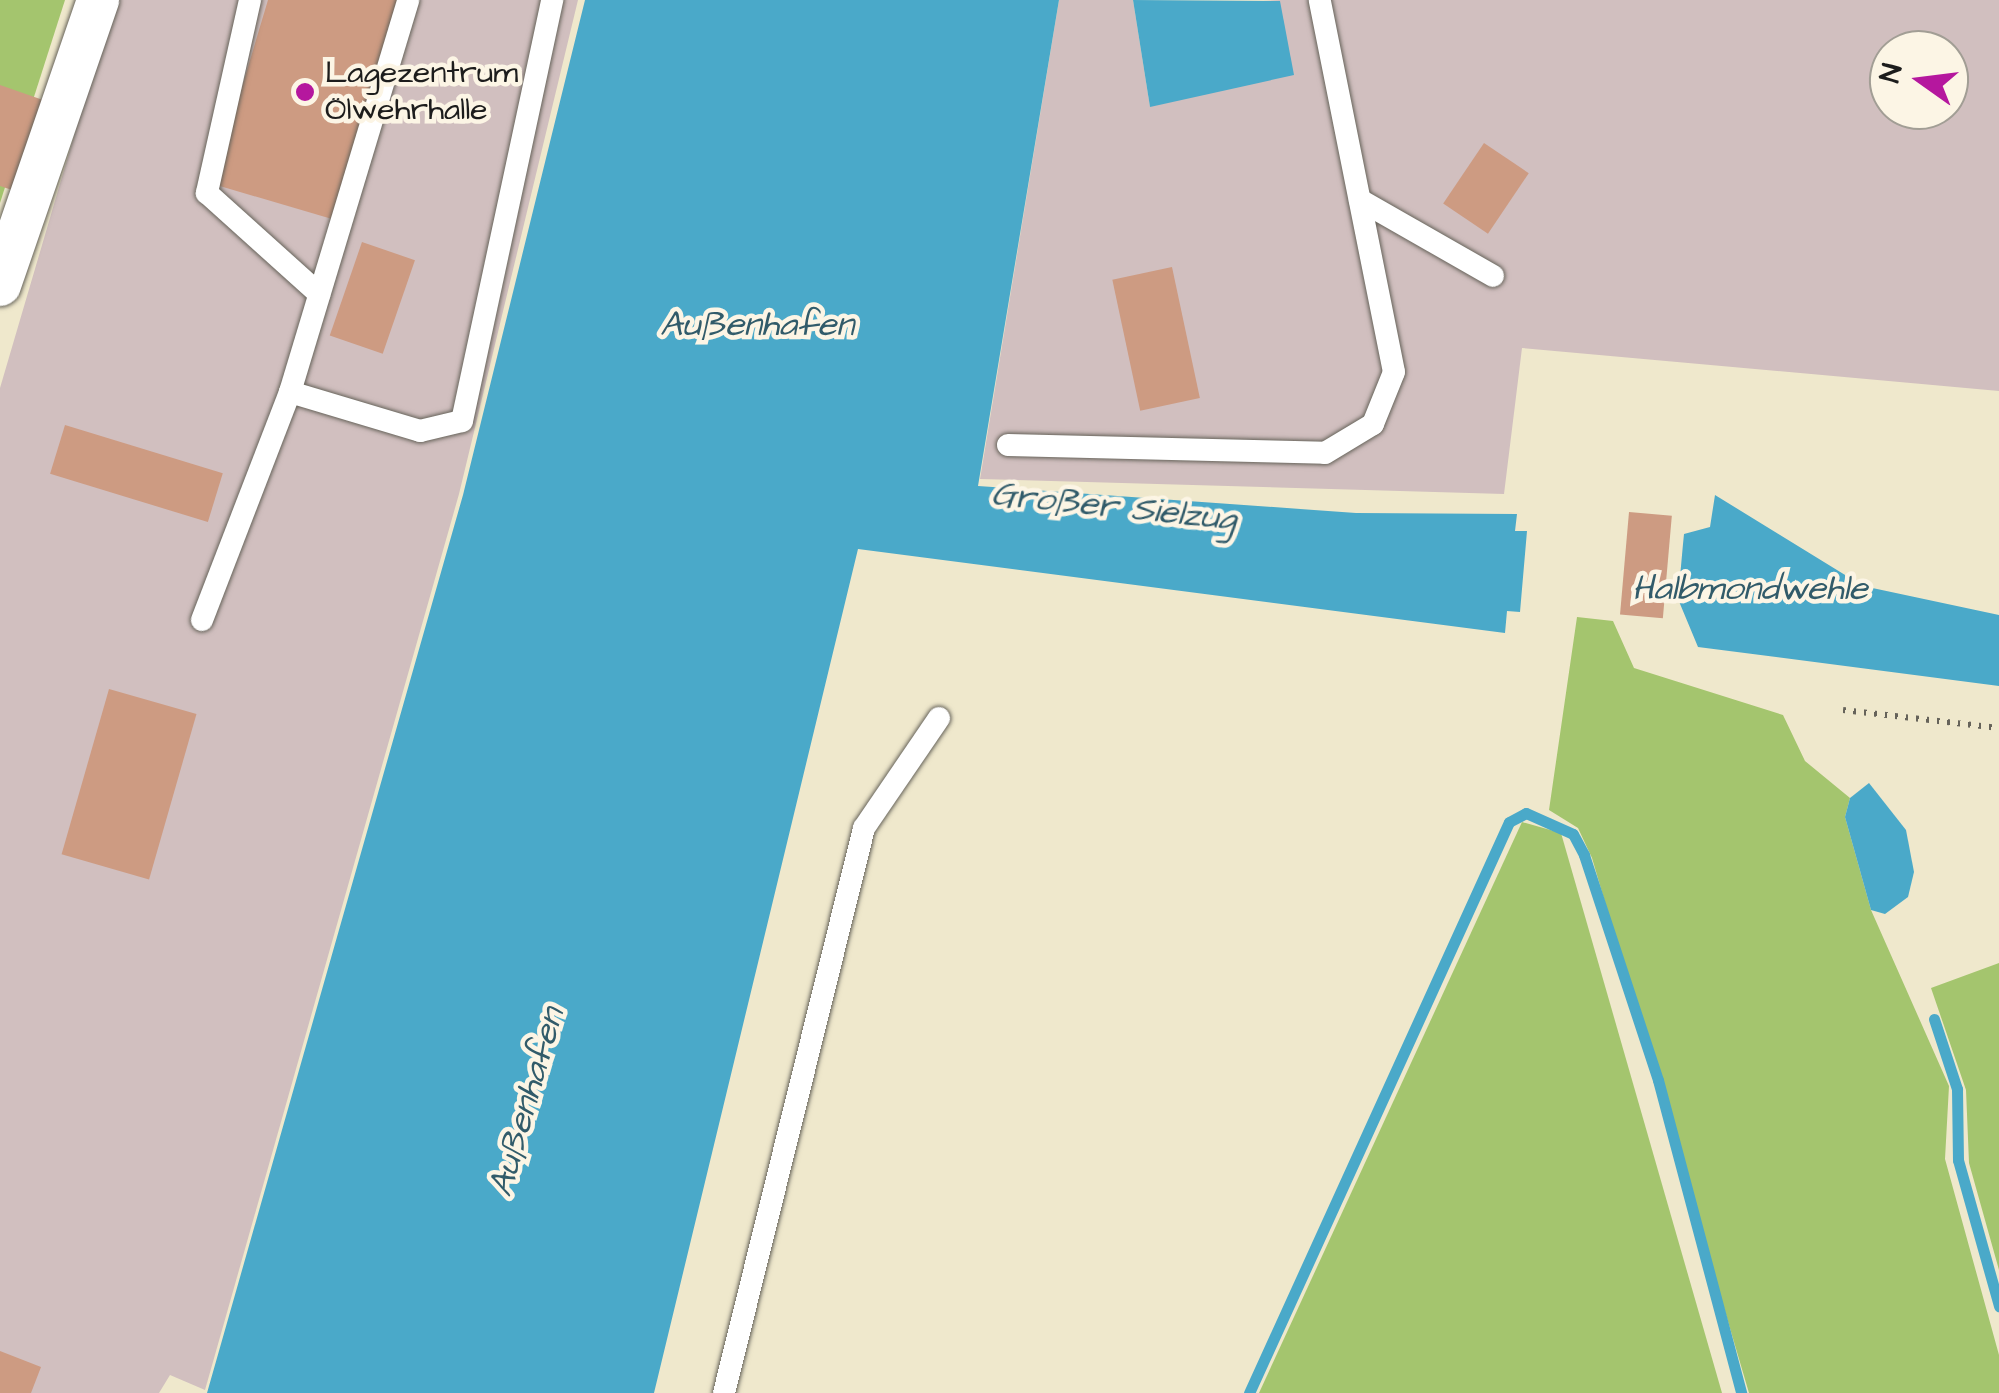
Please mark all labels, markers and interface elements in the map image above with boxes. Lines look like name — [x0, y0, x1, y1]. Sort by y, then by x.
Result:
north arrow — [1869, 30, 1969, 130]
place label: Lagezentrum Ölwehrhalle — [325, 55, 518, 130]
text: N — [1870, 60, 1912, 86]
marker: Lagezentrum Ölwehrhalle — [294, 81, 316, 103]
water label: Außenhafen — [660, 304, 854, 346]
water label: Großer Sielzug — [990, 473, 1238, 541]
water label: Halbmondwehle — [1632, 568, 1868, 610]
water label: Außenhafen — [480, 1003, 574, 1201]

